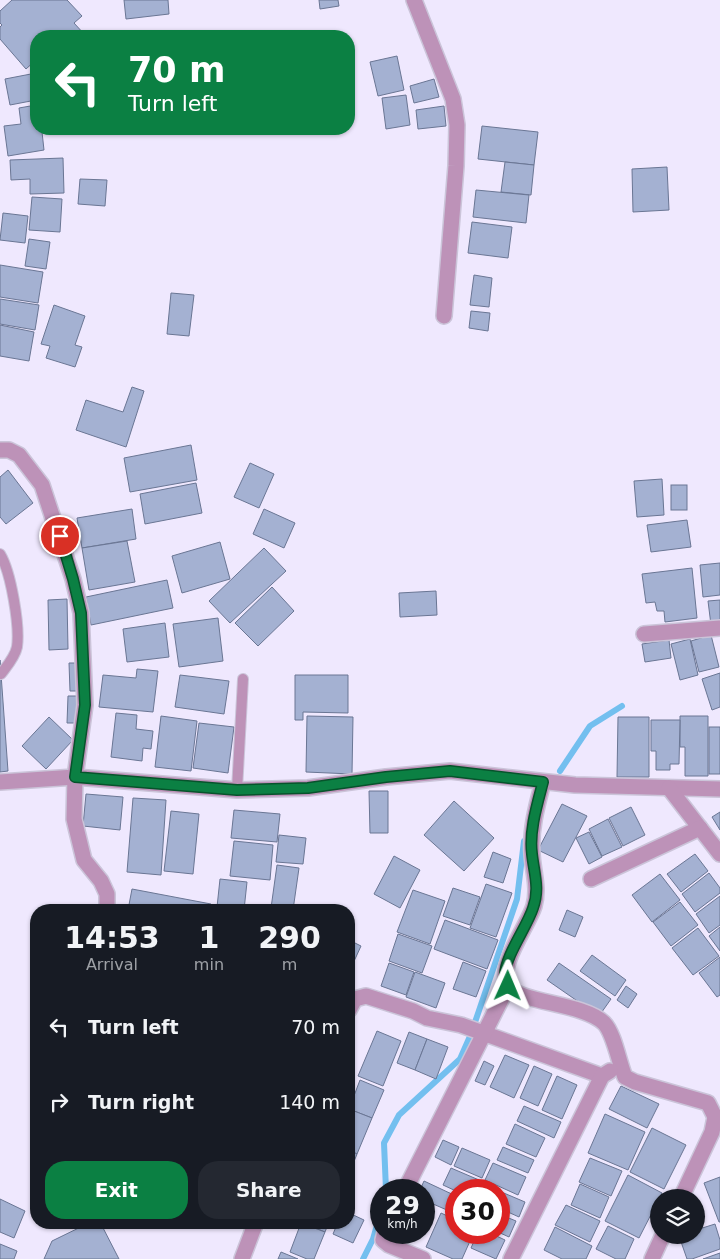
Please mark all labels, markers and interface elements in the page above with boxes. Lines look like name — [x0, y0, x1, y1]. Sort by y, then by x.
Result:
icon: left — [45, 50, 110, 115]
text: 70 m — [128, 50, 225, 90]
text: Turn left — [128, 91, 217, 116]
pin — [39, 515, 81, 557]
icon: arrive — [46, 522, 74, 550]
text: 14:53 — [64, 920, 160, 955]
text: 1 — [198, 920, 219, 955]
text: 290 — [258, 920, 321, 955]
text: Arrival — [86, 955, 138, 974]
text: min — [194, 955, 224, 974]
text: m — [282, 955, 297, 974]
position arrow — [481, 959, 533, 1011]
icon: left — [45, 1013, 73, 1041]
text: Turn left — [88, 1016, 179, 1038]
text: 70 m — [291, 1016, 340, 1038]
icon: right — [45, 1088, 73, 1116]
text: Turn right — [88, 1091, 194, 1113]
text: 140 m — [279, 1091, 340, 1113]
button: Exit — [45, 1161, 188, 1219]
button: Share — [198, 1161, 340, 1219]
speed limit sign: 30 — [445, 1179, 510, 1244]
map controls — [650, 1189, 705, 1244]
button: layers — [650, 1189, 705, 1244]
text: 29 — [385, 1191, 420, 1220]
text: km/h — [387, 1217, 418, 1231]

